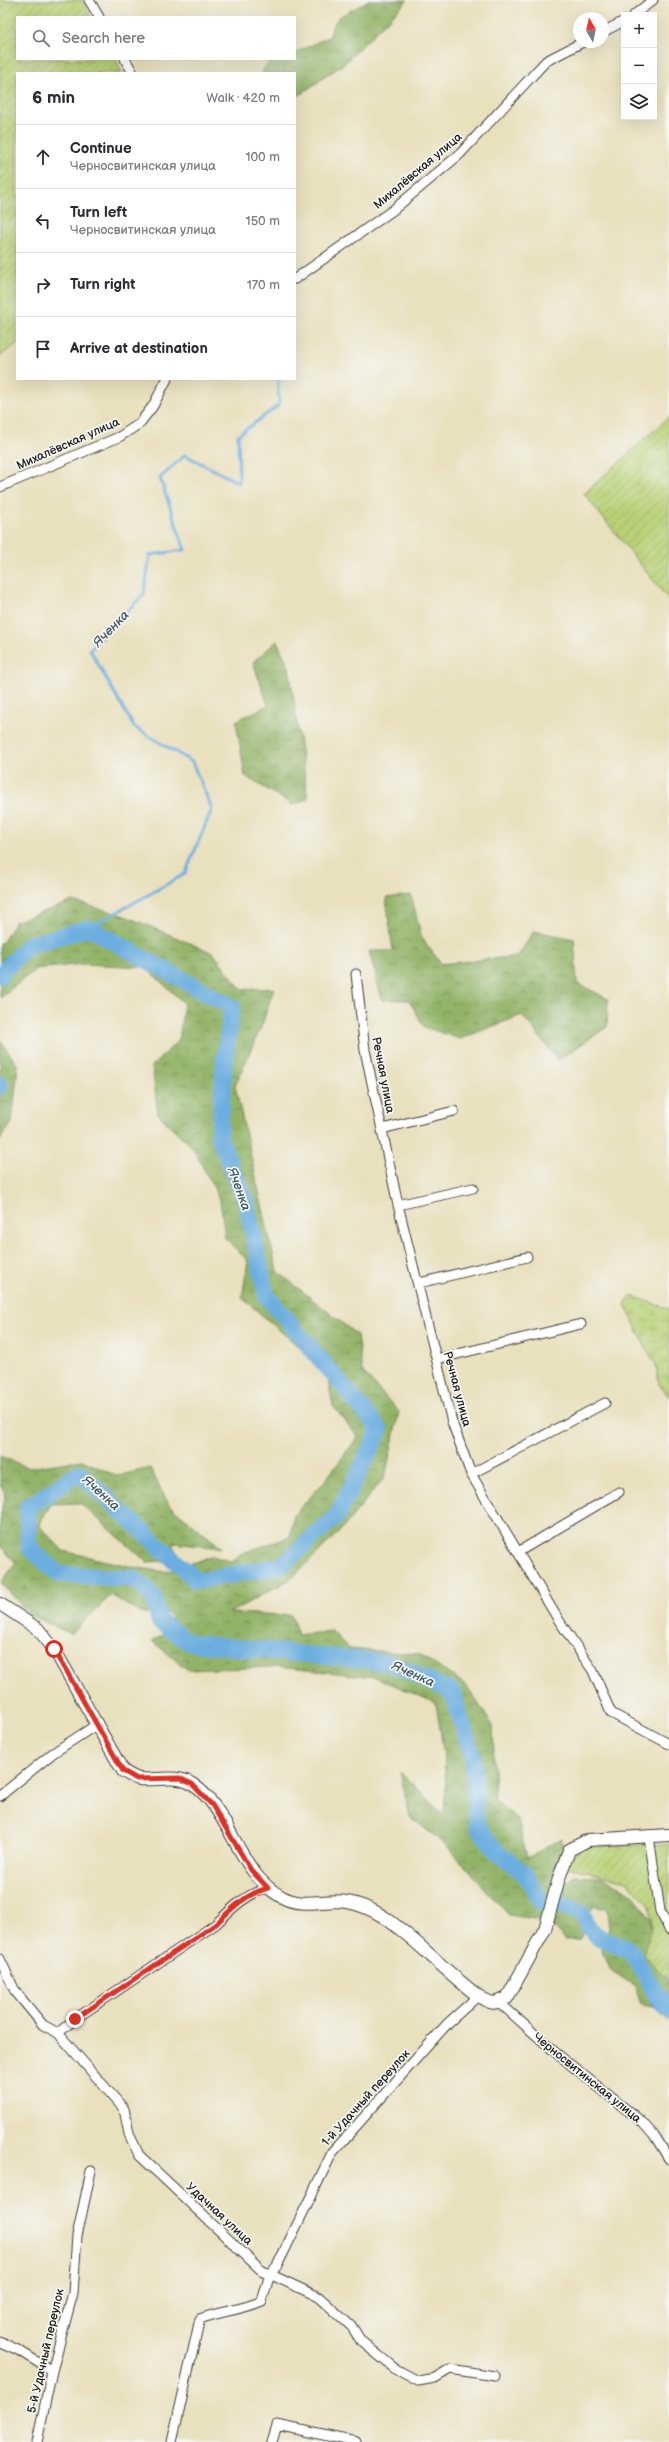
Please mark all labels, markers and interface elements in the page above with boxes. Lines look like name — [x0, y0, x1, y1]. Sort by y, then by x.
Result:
north arrow — [573, 12, 609, 48]
map controls — [621, 12, 657, 120]
button: + — [621, 12, 657, 48]
search box — [16, 16, 296, 60]
icon: search — [30, 27, 52, 49]
text: Search here — [62, 29, 145, 48]
button: − — [621, 48, 657, 84]
button: layers — [621, 84, 657, 120]
text: 6 min — [32, 88, 75, 108]
text: Walk · 420 m — [206, 90, 280, 106]
street label: Михалёвская улица — [371, 130, 465, 212]
text: Continue — [70, 139, 132, 158]
icon: ahead — [32, 146, 54, 168]
text: 100 m — [245, 149, 280, 165]
text: Черносвитинская улица — [70, 158, 216, 174]
text: Turn left — [70, 203, 127, 222]
icon: left — [32, 210, 54, 232]
text: 150 m — [246, 213, 280, 229]
text: Черносвитинская улица — [70, 222, 216, 238]
icon: right — [32, 274, 54, 296]
text: Turn right — [70, 275, 135, 294]
text: 170 m — [247, 277, 280, 293]
icon: arrive — [32, 338, 54, 360]
text: Arrive at destination — [70, 339, 208, 358]
street label: Михалёвская улица — [14, 415, 122, 473]
water label: Яченка — [89, 607, 133, 651]
street label: Речная улица — [368, 1036, 398, 1114]
water label: Яченка — [223, 1164, 254, 1213]
street label: Речная улица — [440, 1350, 474, 1428]
water label: Яченка — [78, 1471, 123, 1514]
route start — [45, 1640, 63, 1658]
water label: Яченка — [388, 1657, 437, 1691]
route end — [66, 2010, 84, 2028]
street label: Черносвитинская улица — [530, 2030, 644, 2126]
street label: 1-й Удачный переулок — [319, 2046, 414, 2150]
street label: Удачная улица — [183, 2179, 255, 2249]
street label: 5-й Удачный переулок — [24, 2287, 68, 2415]

